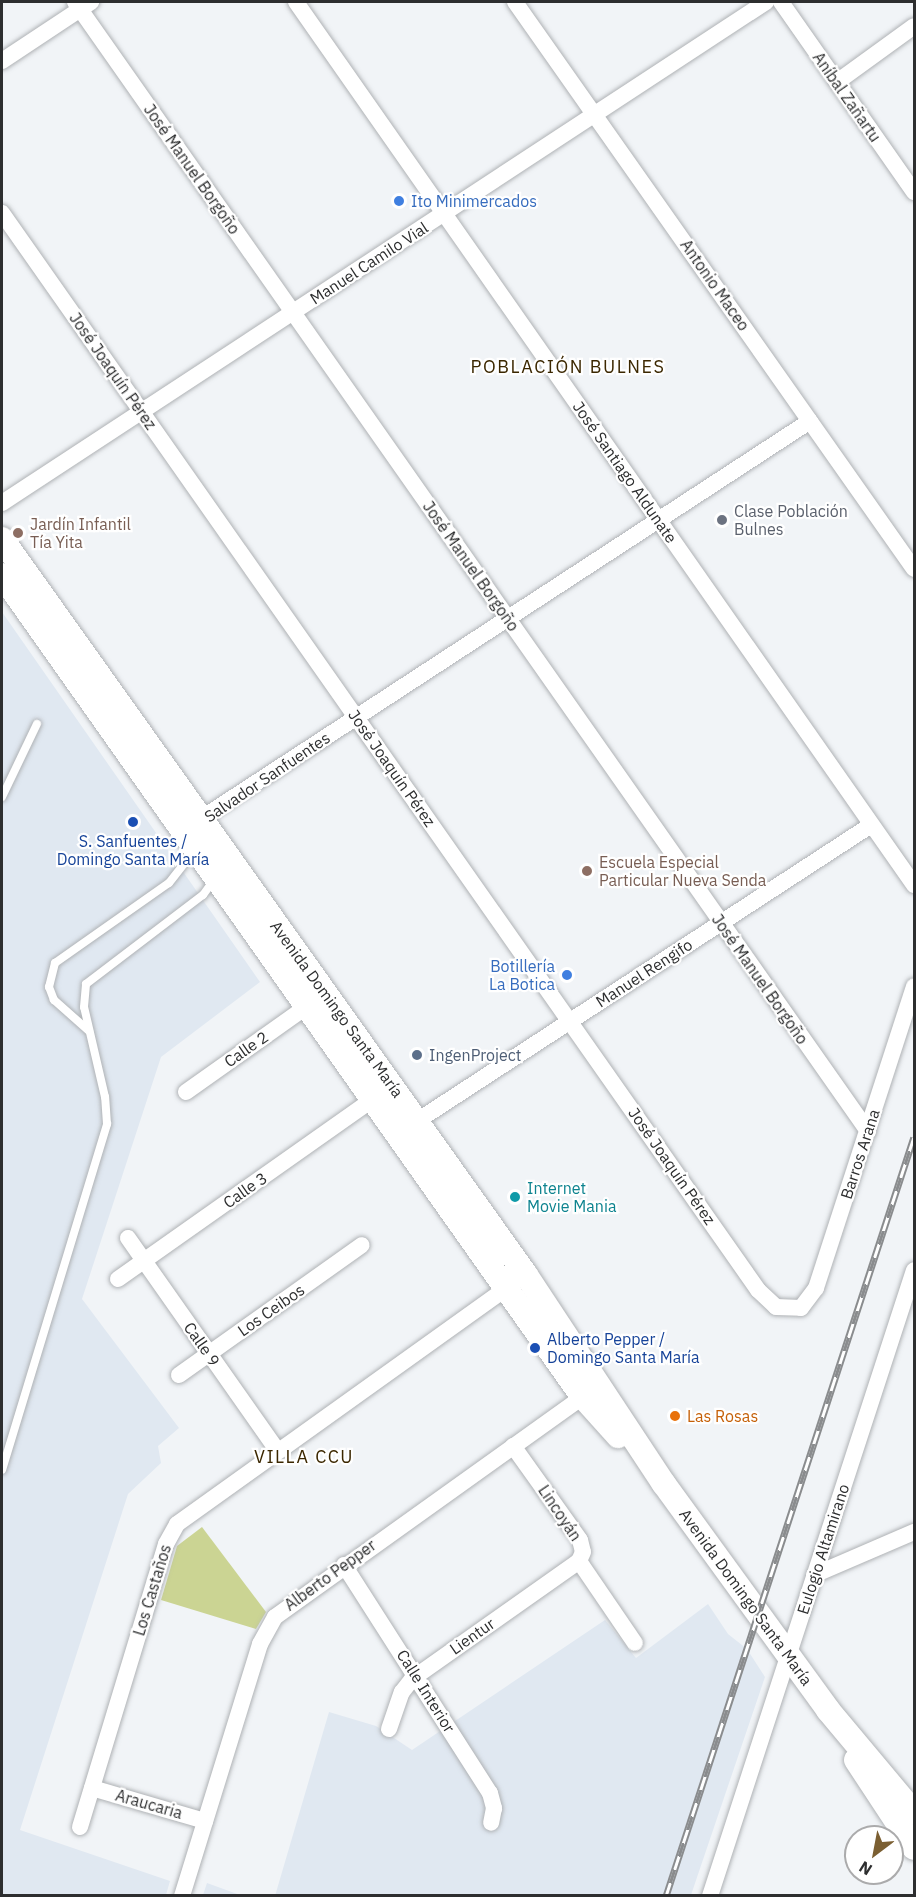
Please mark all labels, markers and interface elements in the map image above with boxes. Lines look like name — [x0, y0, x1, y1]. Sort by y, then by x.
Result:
street label: Aníbal Zañartu — [809, 48, 885, 146]
street label: José Manuel Borgoño — [140, 100, 244, 238]
place label: Ito Minimercados — [411, 191, 537, 211]
marker: Ito Minimercados — [392, 194, 406, 208]
street label: Manuel Camilo Vial — [306, 218, 432, 308]
street label: Antonio Maceo — [676, 236, 754, 334]
street label: José Joaquín Pérez — [65, 309, 161, 433]
district label: POBLACIÓN BULNES — [471, 356, 665, 378]
street label: José Santiago Aldunate — [569, 397, 681, 547]
street label: José Manuel Borgoño — [419, 497, 523, 635]
place label: Clase Población Bulnes — [734, 501, 848, 539]
marker: Clase Población Bulnes — [715, 513, 729, 527]
place label: Jardín Infantil Tía Yita — [30, 514, 131, 552]
marker: Jardín Infantil Tía Yita — [11, 526, 25, 540]
street label: José Joaquín Pérez — [344, 706, 440, 830]
street label: Salvador Sanfuentes — [201, 728, 333, 826]
marker: S. Sanfuentes / Domingo Santa María — [126, 815, 140, 829]
place label: S. Sanfuentes / Domingo Santa María — [57, 831, 209, 869]
place label: Escuela Especial Particular Nueva Senda — [599, 852, 766, 890]
marker: Escuela Especial Particular Nueva Senda — [580, 864, 594, 878]
street label: José Manuel Borgoño — [708, 910, 812, 1048]
street label: Avenida Domingo Santa María — [266, 917, 408, 1101]
street label: Manuel Rengifo — [592, 935, 696, 1011]
place label: Botillería La Botica — [489, 956, 555, 994]
marker: Botillería La Botica — [560, 968, 574, 982]
street label: Calle 2 — [220, 1027, 272, 1071]
place label: IngenProject — [429, 1045, 521, 1065]
marker: IngenProject — [410, 1048, 424, 1062]
street label: José Joaquín Pérez — [624, 1104, 720, 1228]
street label: Barros Arana — [836, 1107, 884, 1201]
street label: Calle 3 — [219, 1168, 271, 1212]
place label: Internet Movie Mania — [527, 1178, 616, 1216]
marker: Internet Movie Mania — [508, 1190, 522, 1204]
street label: Los Ceibos — [234, 1280, 308, 1340]
street label: Calle 9 — [180, 1318, 224, 1370]
place label: Alberto Pepper / Domingo Santa María — [547, 1329, 700, 1367]
marker: Alberto Pepper / Domingo Santa María — [528, 1341, 542, 1355]
place label: Las Rosas — [687, 1406, 758, 1426]
marker: Las Rosas — [668, 1409, 682, 1423]
district label: VILLA CCU — [254, 1446, 354, 1468]
street label: Lincoyán — [534, 1481, 586, 1545]
street label: Eulogio Altamirano — [793, 1481, 853, 1617]
street label: Avenida Domingo Santa María — [675, 1505, 817, 1689]
street label: Alberto Pepper — [281, 1535, 379, 1615]
street label: Los Castaños — [129, 1542, 175, 1638]
street label: Lientur — [446, 1614, 498, 1658]
street label: Calle Interior — [393, 1646, 459, 1736]
street label: Araucaria — [113, 1785, 185, 1823]
north arrow — [844, 1825, 904, 1885]
text: N — [855, 1857, 876, 1880]

